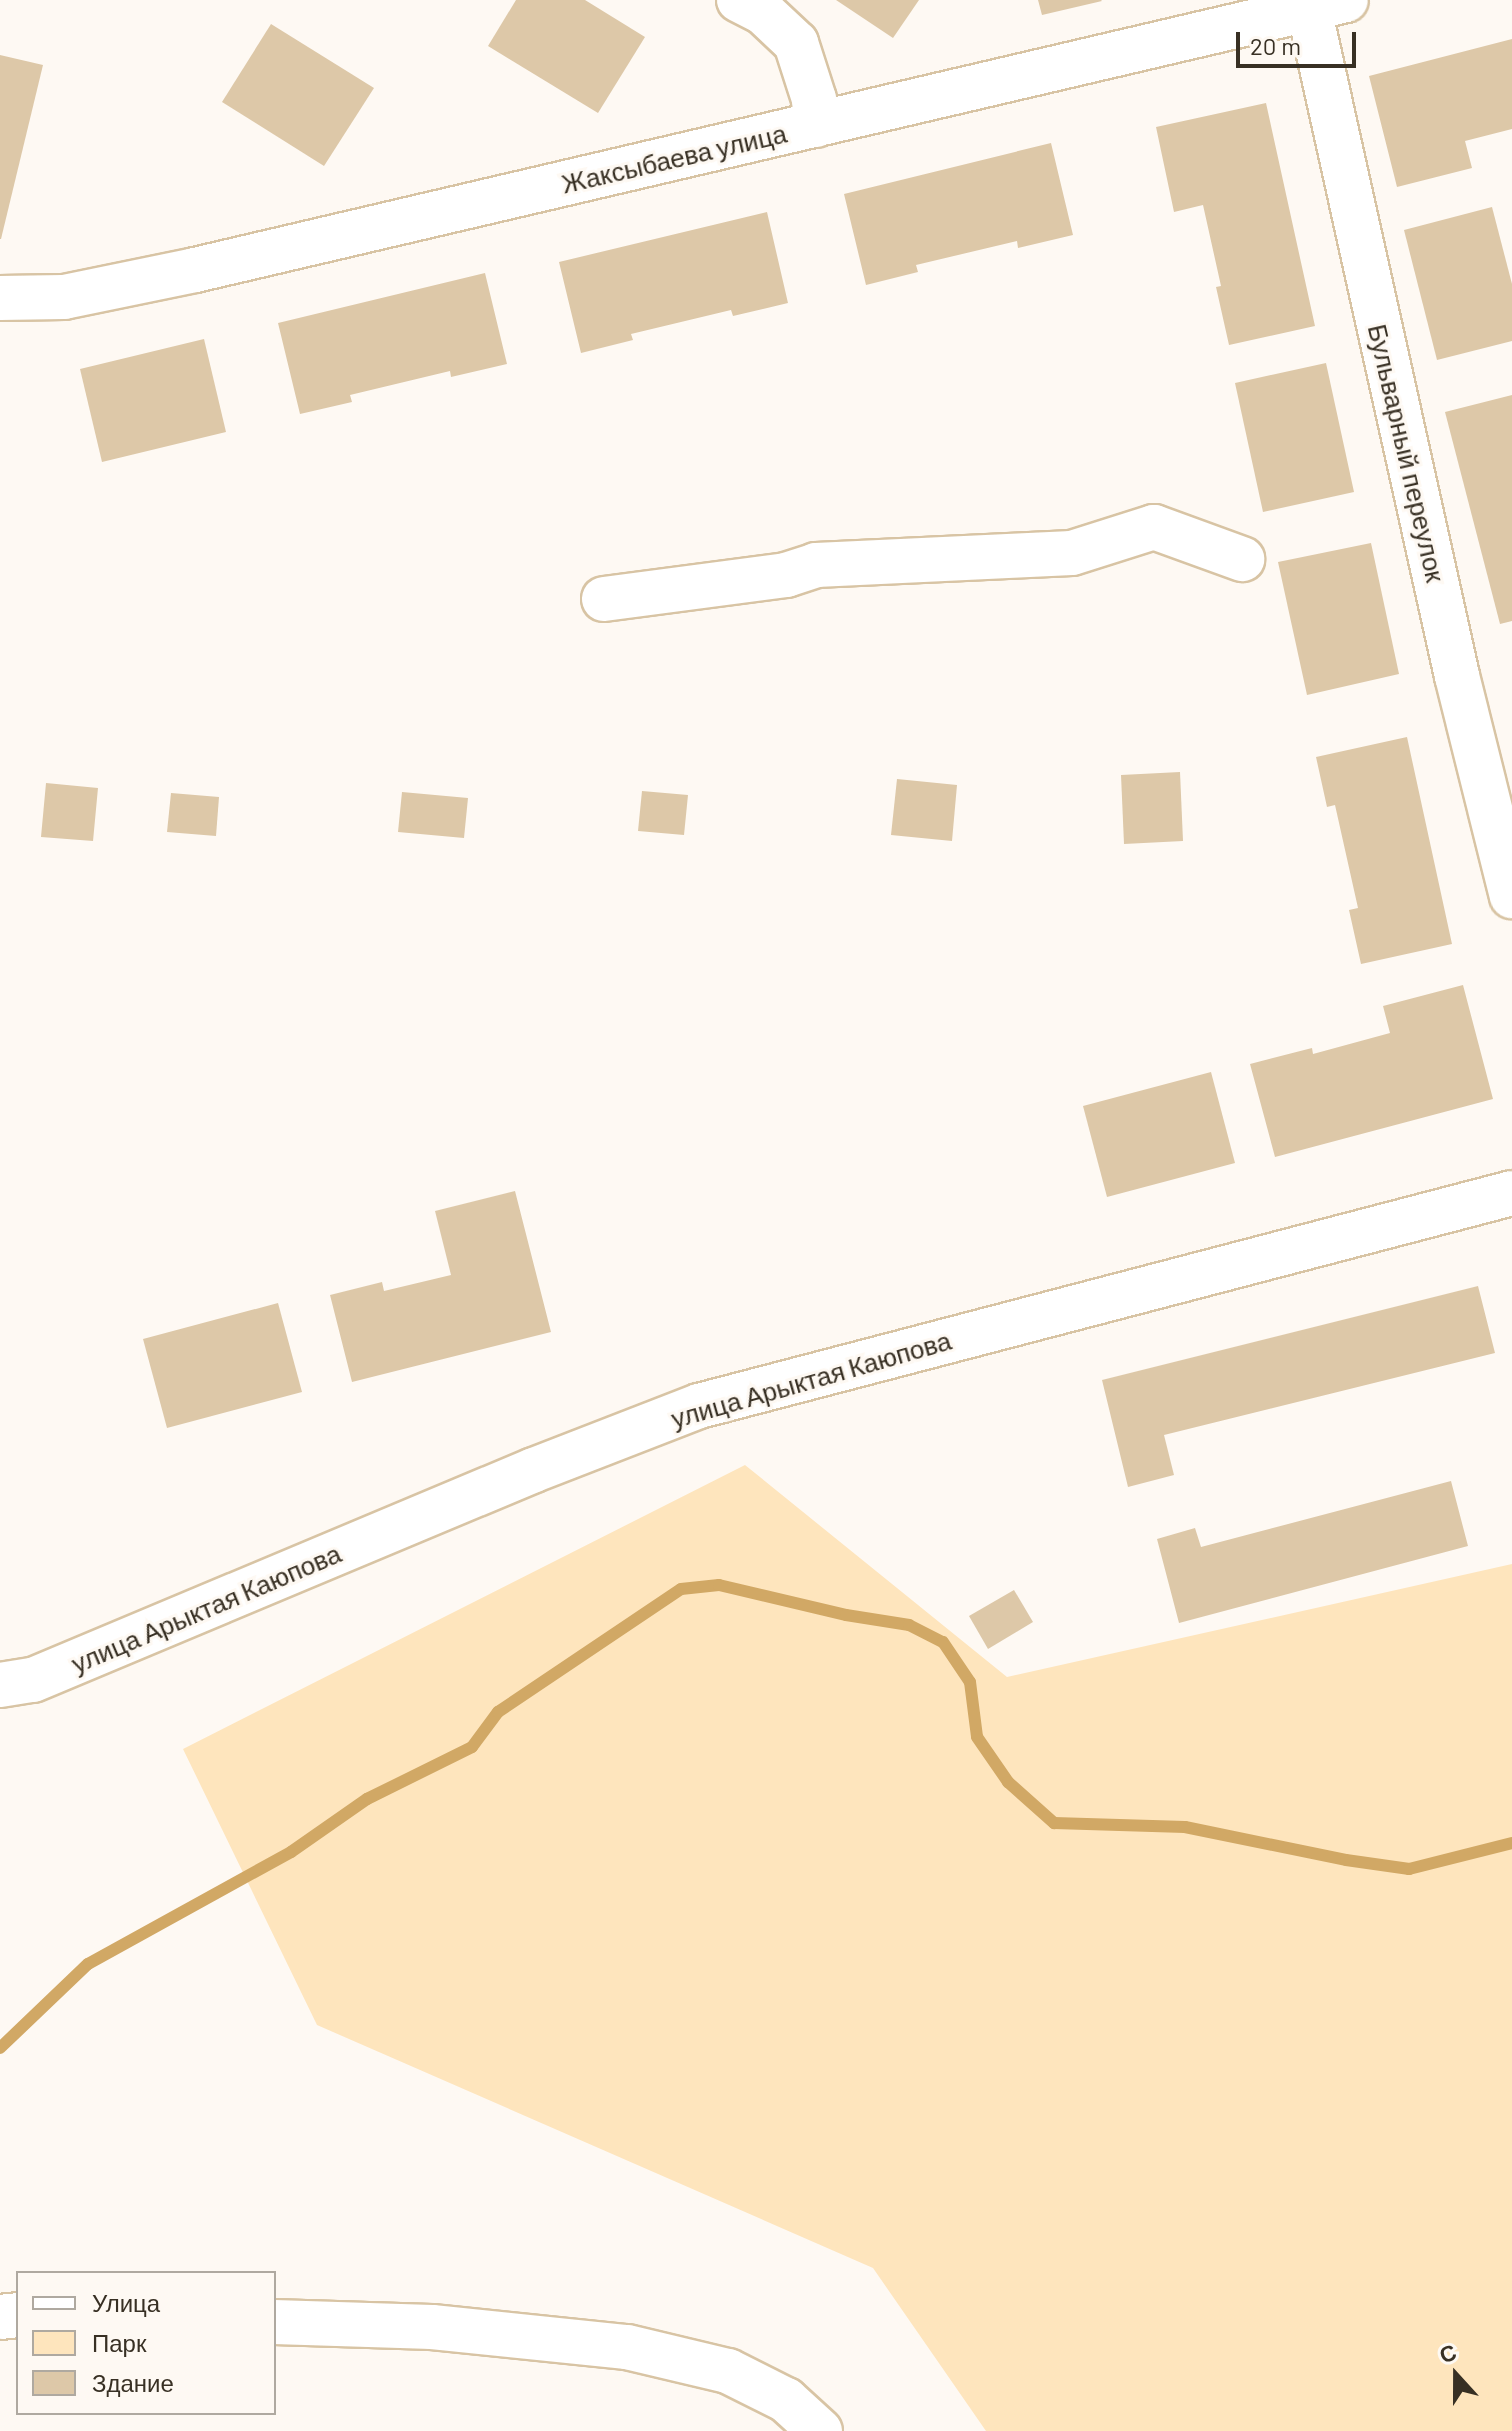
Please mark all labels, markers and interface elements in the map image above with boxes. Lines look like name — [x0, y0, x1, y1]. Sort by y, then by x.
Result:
scale bar — [1240, 16, 1360, 66]
text: 20 m — [1250, 31, 1301, 60]
street label: Жаксыбаева улица — [558, 117, 790, 199]
street label: Бульварный переулок — [1362, 321, 1452, 585]
street label: улица Арыктая Каюпова — [667, 1324, 955, 1434]
street label: улица Арыктая Каюпова — [67, 1537, 345, 1679]
legend — [16, 2271, 276, 2415]
text: Улица — [92, 2288, 160, 2317]
text: Парк — [92, 2328, 146, 2357]
north arrow — [1416, 2335, 1496, 2415]
text: С — [1435, 2338, 1459, 2368]
text: Здание — [92, 2368, 174, 2397]

